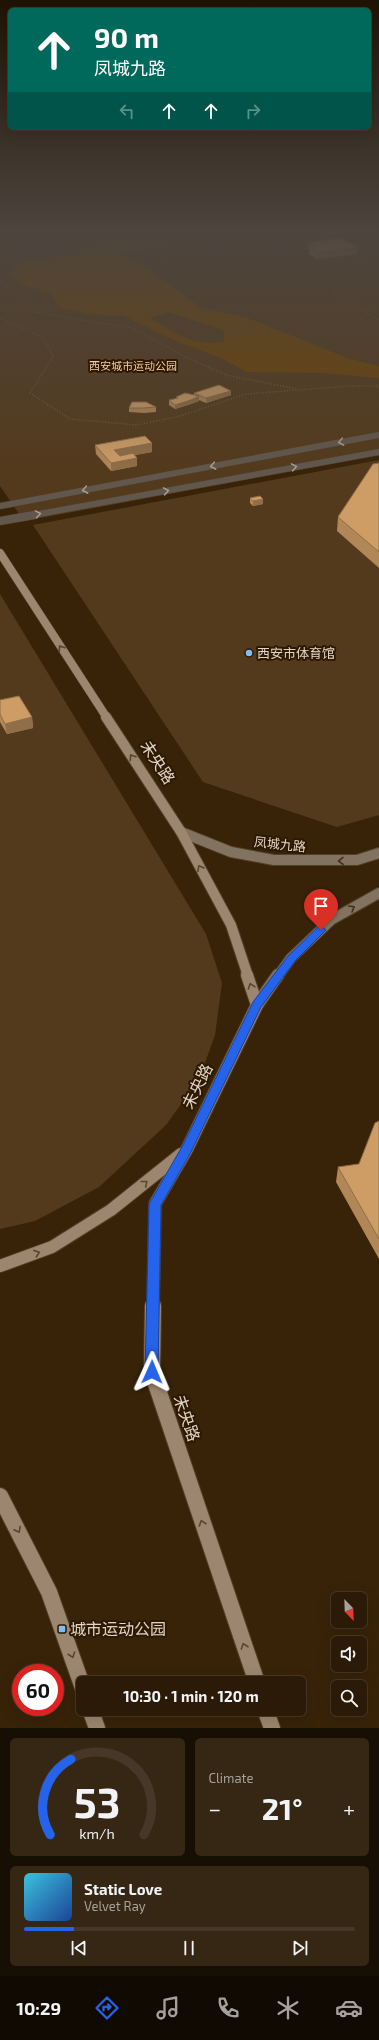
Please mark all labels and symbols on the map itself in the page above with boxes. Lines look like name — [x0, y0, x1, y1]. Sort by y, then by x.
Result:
park label: 西安城市运动公园 — [89, 359, 177, 372]
one-way arrow — [338, 437, 344, 446]
one-way arrow — [210, 461, 216, 470]
one-way arrow — [291, 463, 297, 472]
one-way arrow — [82, 485, 88, 494]
one-way arrow — [163, 487, 169, 495]
one-way arrow — [35, 510, 41, 519]
one-way arrow — [58, 645, 66, 652]
place label: 西安市体育馆 — [257, 645, 335, 661]
marker: 西安市体育馆 — [244, 648, 254, 658]
street label: 未央路 — [137, 736, 179, 787]
one-way arrow — [129, 754, 137, 761]
street label: 凤城九路 — [253, 833, 307, 855]
one-way arrow — [338, 856, 344, 865]
one-way arrow — [197, 864, 205, 872]
pin — [304, 889, 338, 930]
one-way arrow — [348, 906, 355, 913]
one-way arrow — [247, 983, 256, 990]
street label: 未央路 — [177, 1060, 216, 1112]
one-way arrow — [141, 1180, 148, 1187]
one-way arrow — [33, 1249, 40, 1257]
position arrow — [131, 1351, 173, 1393]
street label: 未央路 — [171, 1392, 204, 1444]
one-way arrow — [199, 1520, 207, 1527]
one-way arrow — [13, 1526, 20, 1534]
north arrow — [331, 1592, 367, 1628]
place label: 城市运动公园 — [70, 1619, 166, 1638]
marker: 城市运动公园 — [57, 1624, 67, 1634]
one-way arrow — [240, 1643, 249, 1650]
one-way arrow — [67, 1652, 75, 1659]
speed limit sign: 60 — [12, 1664, 64, 1716]

